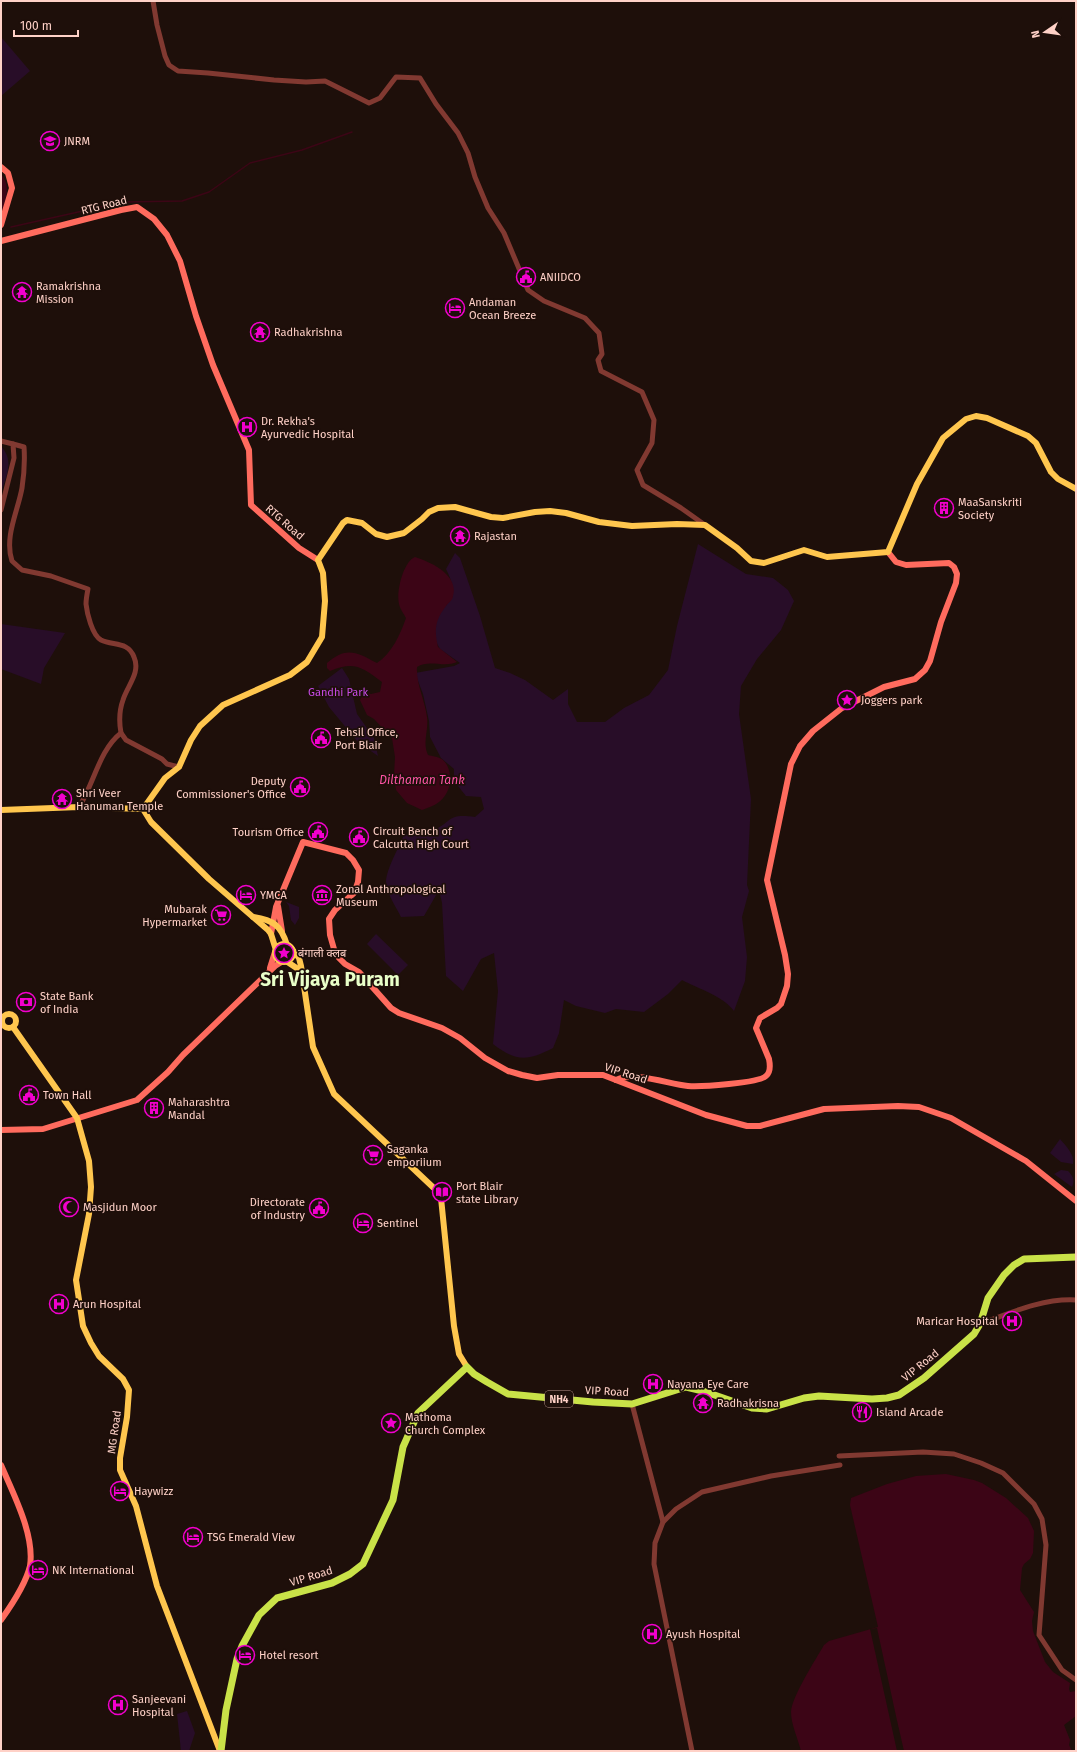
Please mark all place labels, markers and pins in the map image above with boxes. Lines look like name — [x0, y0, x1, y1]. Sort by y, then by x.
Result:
school or university icon: JNRM — [39, 130, 61, 152]
place label: JNRM — [64, 135, 90, 148]
public building icon: ANIIDCO — [515, 266, 537, 288]
place label: ANIIDCO — [540, 271, 581, 284]
place label: Ramakrishna Mission — [36, 280, 101, 306]
temple icon: Ramakrishna Mission — [11, 281, 33, 303]
place label: Andaman Ocean Breeze — [469, 296, 536, 322]
hotel icon: Andaman Ocean Breeze — [444, 297, 466, 319]
temple icon: Radhakrishna — [249, 321, 271, 343]
place label: Radhakrishna — [274, 326, 343, 339]
place label: Dr. Rekha's Ayurvedic Hospital — [261, 415, 354, 441]
hospital icon: Dr. Rekha's Ayurvedic Hospital — [236, 416, 258, 438]
place label: MaaSanskriti Society — [958, 496, 1022, 522]
building icon: MaaSanskriti Society — [933, 497, 955, 519]
temple icon: Rajastan — [449, 525, 471, 547]
place label: Rajastan — [474, 530, 517, 543]
place icon: Joggers park — [836, 689, 858, 711]
place label: Joggers park — [861, 694, 923, 707]
place label: Tehsil Office, Port Blair — [335, 726, 398, 752]
public building icon: Tehsil Office, Port Blair — [310, 727, 332, 749]
place label: Deputy Commissioner's Office — [176, 775, 287, 801]
public building icon: Deputy Commissioner's Office — [289, 776, 311, 798]
place label: Shri Veer Hanuman Temple — [76, 787, 163, 813]
temple icon: Shri Veer Hanuman Temple — [51, 788, 73, 810]
public building icon: Tourism Office — [307, 821, 329, 843]
place label: Circuit Bench of Calcutta High Court — [373, 825, 469, 851]
place label: Tourism Office — [233, 826, 304, 839]
public building icon: Circuit Bench of Calcutta High Court — [348, 826, 370, 848]
place label: Zonal Anthropological Museum — [336, 883, 446, 909]
hotel icon: YMCA — [235, 884, 257, 906]
museum icon: Zonal Anthropological Museum — [311, 884, 333, 906]
place label: YMCA — [260, 889, 287, 902]
place label: Mubarak Hypermarket — [142, 903, 207, 929]
supermarket icon: Mubarak Hypermarket — [210, 904, 232, 926]
place icon: बंगाली क्लब — [273, 942, 295, 964]
place label: बंगाली क्लब — [298, 947, 347, 960]
place label: State Bank of India — [40, 990, 94, 1016]
bank icon: State Bank of India — [15, 991, 37, 1013]
public building icon: Town Hall — [18, 1084, 40, 1106]
place label: Town Hall — [43, 1089, 92, 1102]
place label: Maharashtra Mandal — [168, 1096, 230, 1122]
building icon: Maharashtra Mandal — [143, 1097, 165, 1119]
place label: Saganka emporiium — [387, 1143, 442, 1169]
supermarket icon: Saganka emporiium — [362, 1144, 384, 1166]
place label: Port Blair state Library — [456, 1180, 519, 1206]
library icon: Port Blair state Library — [431, 1181, 453, 1203]
mosque icon: Masjidun Moor — [58, 1196, 80, 1218]
place label: Directorate of Industry — [250, 1196, 306, 1222]
public building icon: Directorate of Industry — [308, 1197, 330, 1219]
place label: Masjidun Moor — [83, 1201, 157, 1214]
hotel icon: Sentinel — [352, 1212, 374, 1234]
place label: Sentinel — [377, 1217, 418, 1230]
hospital icon: Arun Hospital — [48, 1293, 70, 1315]
place label: Arun Hospital — [73, 1298, 141, 1311]
hospital icon: Maricar Hospital — [1001, 1310, 1023, 1332]
place label: Maricar Hospital — [916, 1315, 998, 1328]
hospital icon: Nayana Eye Care — [642, 1373, 664, 1395]
place label: Nayana Eye Care — [667, 1378, 749, 1391]
temple icon: Radhakrisna — [692, 1392, 714, 1414]
place label: Radhakrisna — [717, 1397, 779, 1410]
restaurant icon: Island Arcade — [851, 1401, 873, 1423]
place label: Island Arcade — [876, 1406, 943, 1419]
place label: Mathoma Church Complex — [405, 1411, 486, 1437]
place icon: Mathoma Church Complex — [380, 1412, 402, 1434]
hotel icon: Haywizz — [109, 1480, 131, 1502]
place label: Haywizz — [134, 1485, 174, 1498]
hotel icon: TSG Emerald View — [182, 1526, 204, 1548]
place label: TSG Emerald View — [207, 1531, 295, 1544]
hotel icon: NK International — [27, 1559, 49, 1581]
place label: NK International — [52, 1564, 134, 1577]
hospital icon: Ayush Hospital — [641, 1623, 663, 1645]
place label: Ayush Hospital — [666, 1628, 740, 1641]
hotel icon: Hotel resort — [234, 1644, 256, 1666]
place label: Hotel resort — [259, 1649, 319, 1662]
place label: Sanjeevani Hospital — [132, 1693, 186, 1719]
hospital icon: Sanjeevani Hospital — [107, 1694, 129, 1716]

